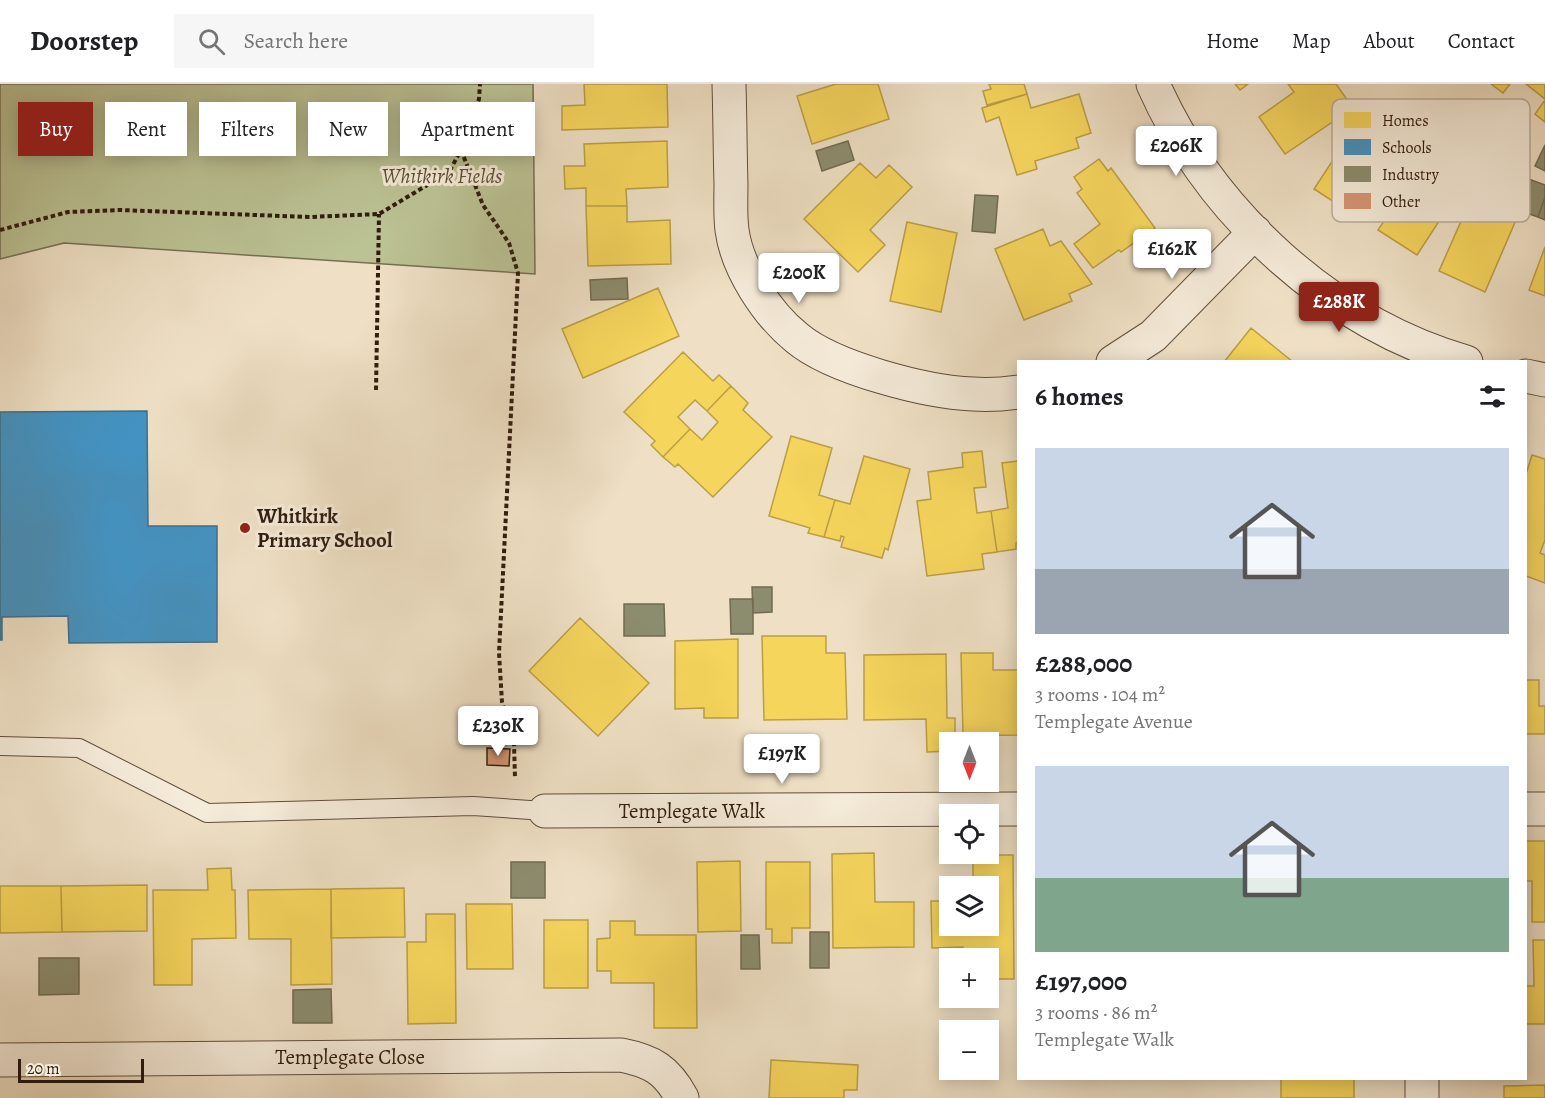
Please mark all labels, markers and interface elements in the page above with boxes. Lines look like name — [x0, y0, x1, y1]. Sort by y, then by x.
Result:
search box — [174, 14, 594, 68]
text: Doorstep — [30, 22, 138, 60]
icon: search — [195, 25, 228, 58]
text: Search here — [243, 26, 348, 56]
text: Home — [1206, 27, 1259, 55]
text: Map — [1292, 27, 1330, 55]
text: About — [1363, 27, 1415, 55]
text: Contact — [1448, 27, 1515, 55]
legend — [1332, 99, 1530, 222]
chip: Buy — [18, 102, 93, 156]
chip: Rent — [105, 102, 187, 156]
chip: Filters — [199, 102, 296, 156]
chip: New — [308, 102, 388, 156]
chip: Apartment — [400, 102, 535, 156]
text: Homes — [1382, 110, 1429, 132]
pin: £206K — [1134, 126, 1218, 177]
text: £206K — [1150, 132, 1202, 159]
text: Schools — [1382, 137, 1432, 159]
park label: Whitkirk Fields — [382, 162, 502, 190]
text: Industry — [1382, 164, 1440, 186]
text: Other — [1382, 191, 1420, 213]
pin: £162K — [1130, 229, 1214, 280]
text: £162K — [1147, 235, 1197, 262]
pin: £200K — [757, 253, 841, 304]
text: £200K — [772, 259, 826, 286]
pin: £288K — [1297, 282, 1381, 333]
text: £288K — [1313, 288, 1365, 315]
text: 6 homes — [1035, 379, 1124, 414]
icon: filters — [1476, 380, 1509, 413]
icon: home — [1218, 487, 1326, 595]
place label: Whitkirk Primary School — [256, 502, 393, 554]
marker: Whitkirk Primary School — [238, 521, 252, 535]
text: £288,000 — [1035, 646, 1132, 681]
text: 3 rooms · 104 m² — [1035, 681, 1165, 708]
pin: £230K — [456, 706, 540, 757]
text: Templegate Avenue — [1035, 708, 1193, 735]
text: £230K — [472, 712, 524, 739]
north arrow — [939, 732, 999, 792]
map controls — [939, 732, 999, 1080]
pin: £197K — [740, 734, 824, 785]
text: £197K — [758, 740, 806, 767]
street label: Templegate Walk — [619, 797, 766, 825]
button: locate — [939, 804, 999, 864]
icon: home — [1218, 805, 1326, 913]
button: layers — [939, 876, 999, 936]
button: + — [939, 948, 999, 1008]
text: £197,000 — [1035, 964, 1127, 999]
text: 3 rooms · 86 m² — [1035, 999, 1157, 1026]
button: − — [939, 1020, 999, 1080]
text: Templegate Walk — [1035, 1026, 1174, 1053]
street label: Templegate Close — [275, 1043, 425, 1071]
scale bar — [18, 1056, 144, 1084]
text: 20 m — [27, 1058, 60, 1080]

